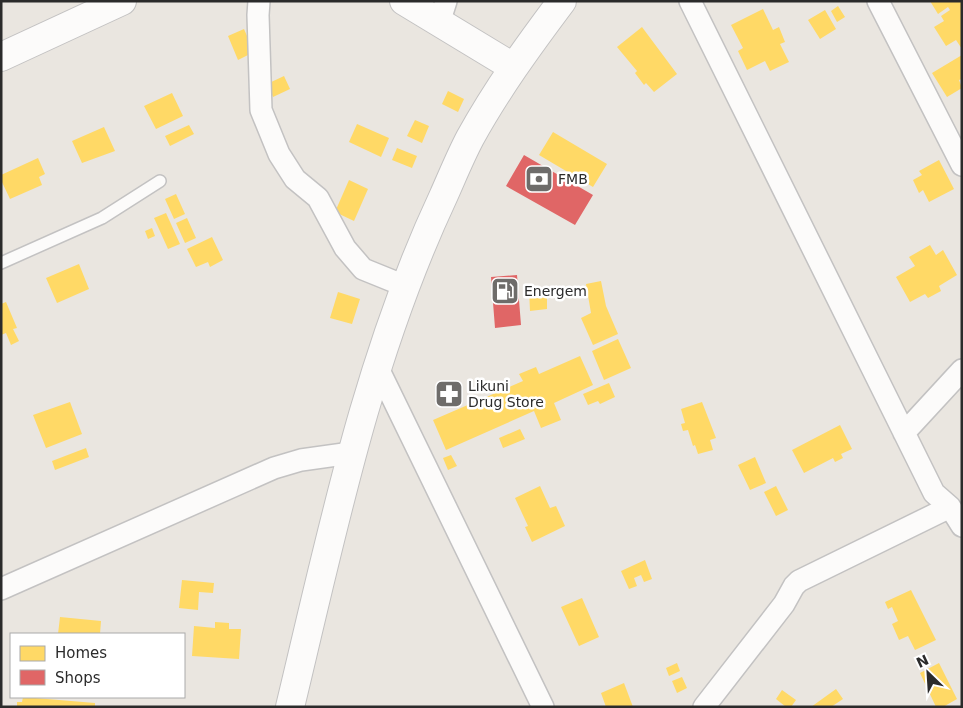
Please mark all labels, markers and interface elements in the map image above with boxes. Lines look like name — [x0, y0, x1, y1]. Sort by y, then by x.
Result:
bank icon: FMB — [524, 164, 554, 194]
place label: FMB — [558, 171, 588, 187]
fuel station icon: Energem — [490, 276, 520, 306]
place label: Energem — [524, 283, 587, 299]
place label: Likuni Drug Store — [468, 378, 544, 410]
pharmacy icon: Likuni Drug Store — [434, 379, 464, 409]
legend — [10, 633, 185, 698]
text: Homes — [55, 644, 107, 662]
north arrow — [903, 648, 953, 698]
text: N — [914, 651, 931, 671]
text: Shops — [55, 669, 101, 687]

